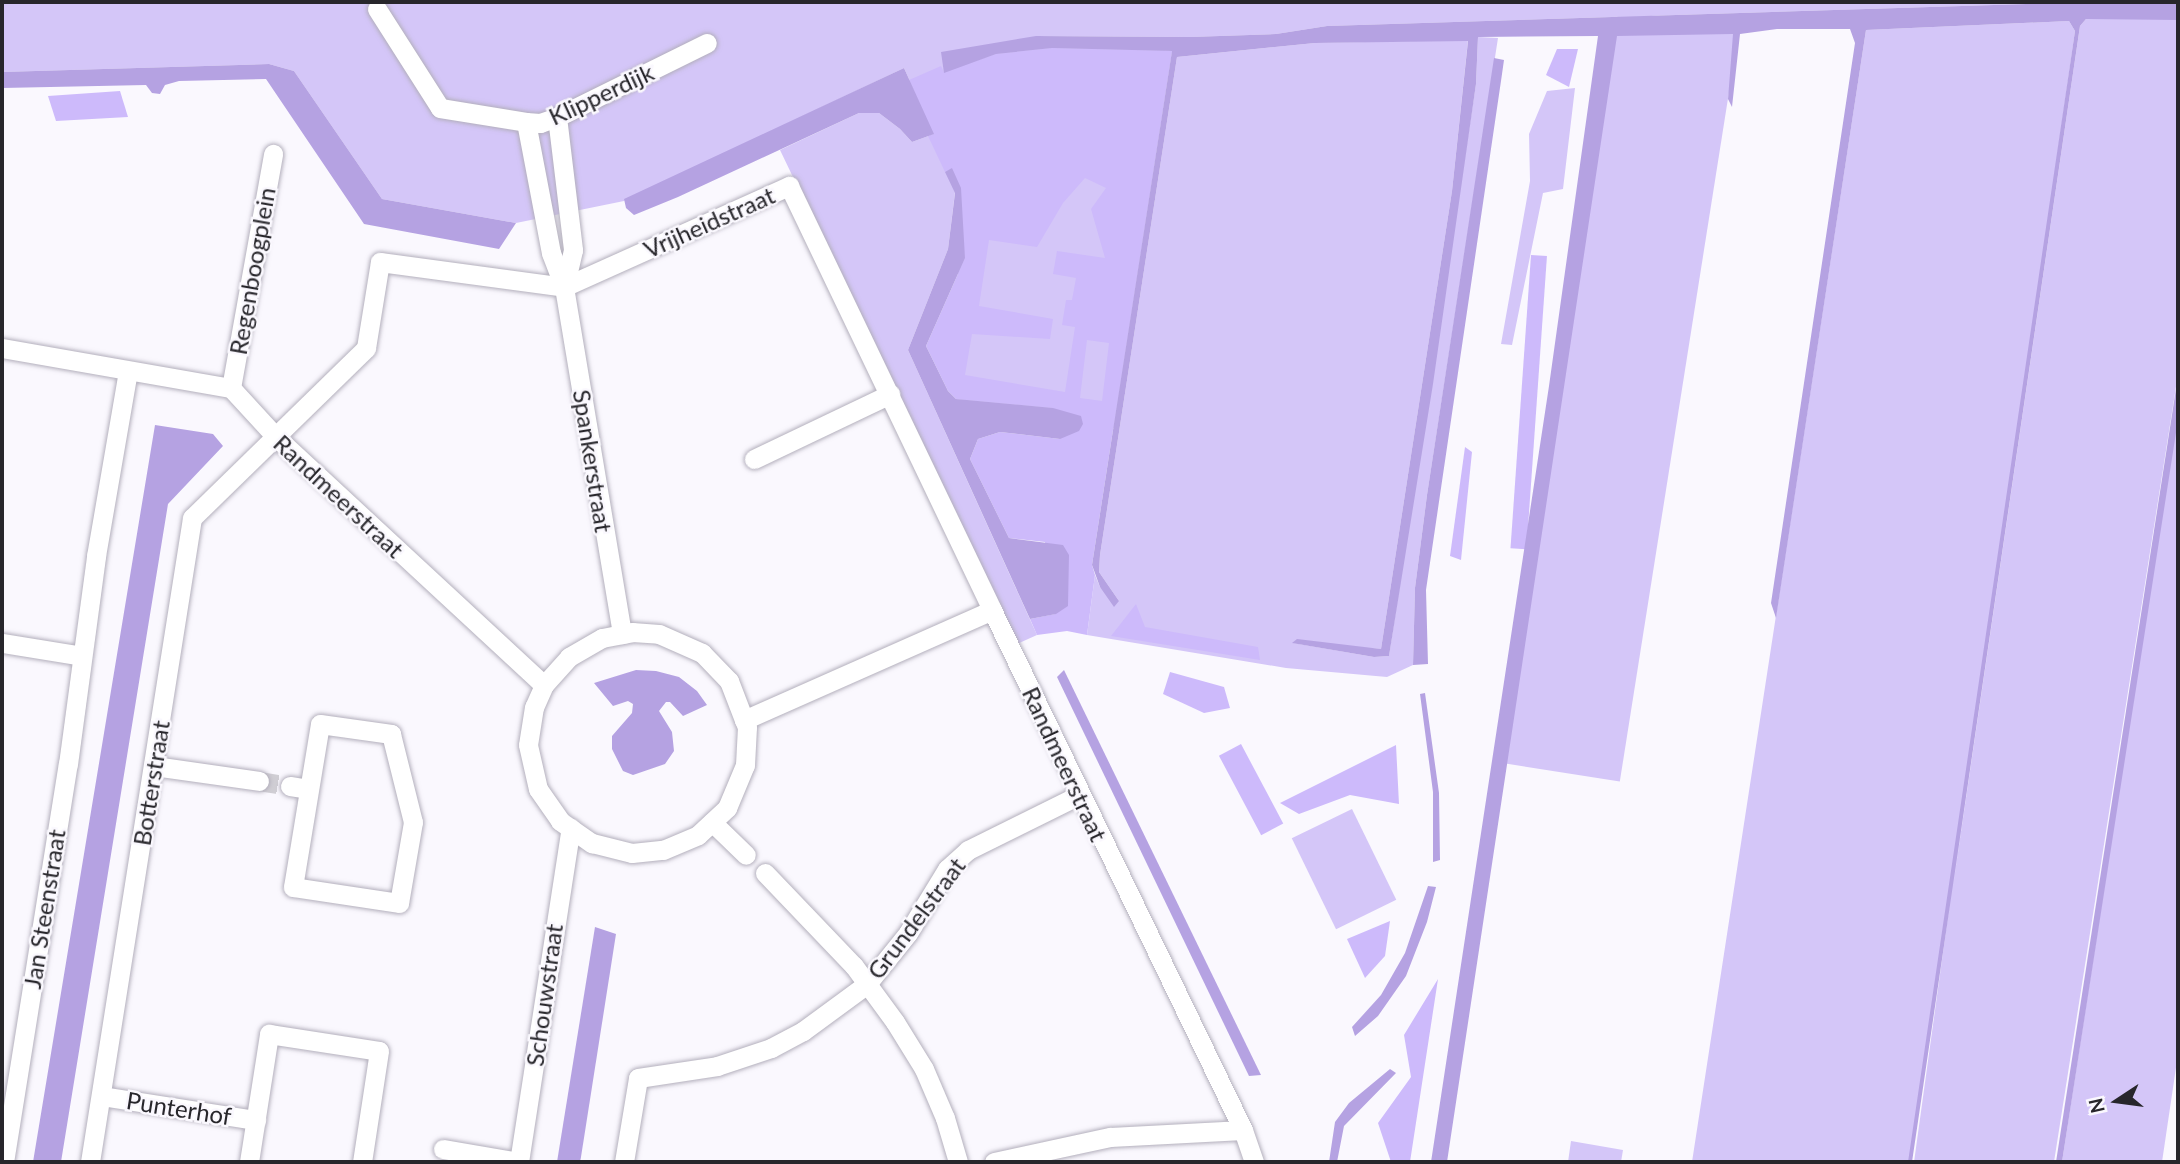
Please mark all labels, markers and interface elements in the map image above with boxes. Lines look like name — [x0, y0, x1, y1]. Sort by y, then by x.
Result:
street label: Klipperdijk — [544, 57, 658, 131]
street label: Vrijheidstraat — [639, 180, 779, 264]
street label: Regenboogplein — [223, 185, 281, 357]
street label: Spankerstraat — [567, 388, 619, 534]
street label: Randmeerstraat — [268, 428, 410, 564]
street label: Randmeerstraat — [1017, 682, 1113, 846]
street label: Botterstraat — [127, 718, 175, 848]
street label: Jan Steenstraat — [17, 827, 71, 991]
street label: Grundelstraat — [861, 852, 971, 984]
street label: Schouwstraat — [520, 922, 568, 1068]
north arrow — [2082, 1066, 2152, 1136]
street label: Punterhof — [124, 1085, 234, 1131]
text: N — [2083, 1096, 2109, 1116]

